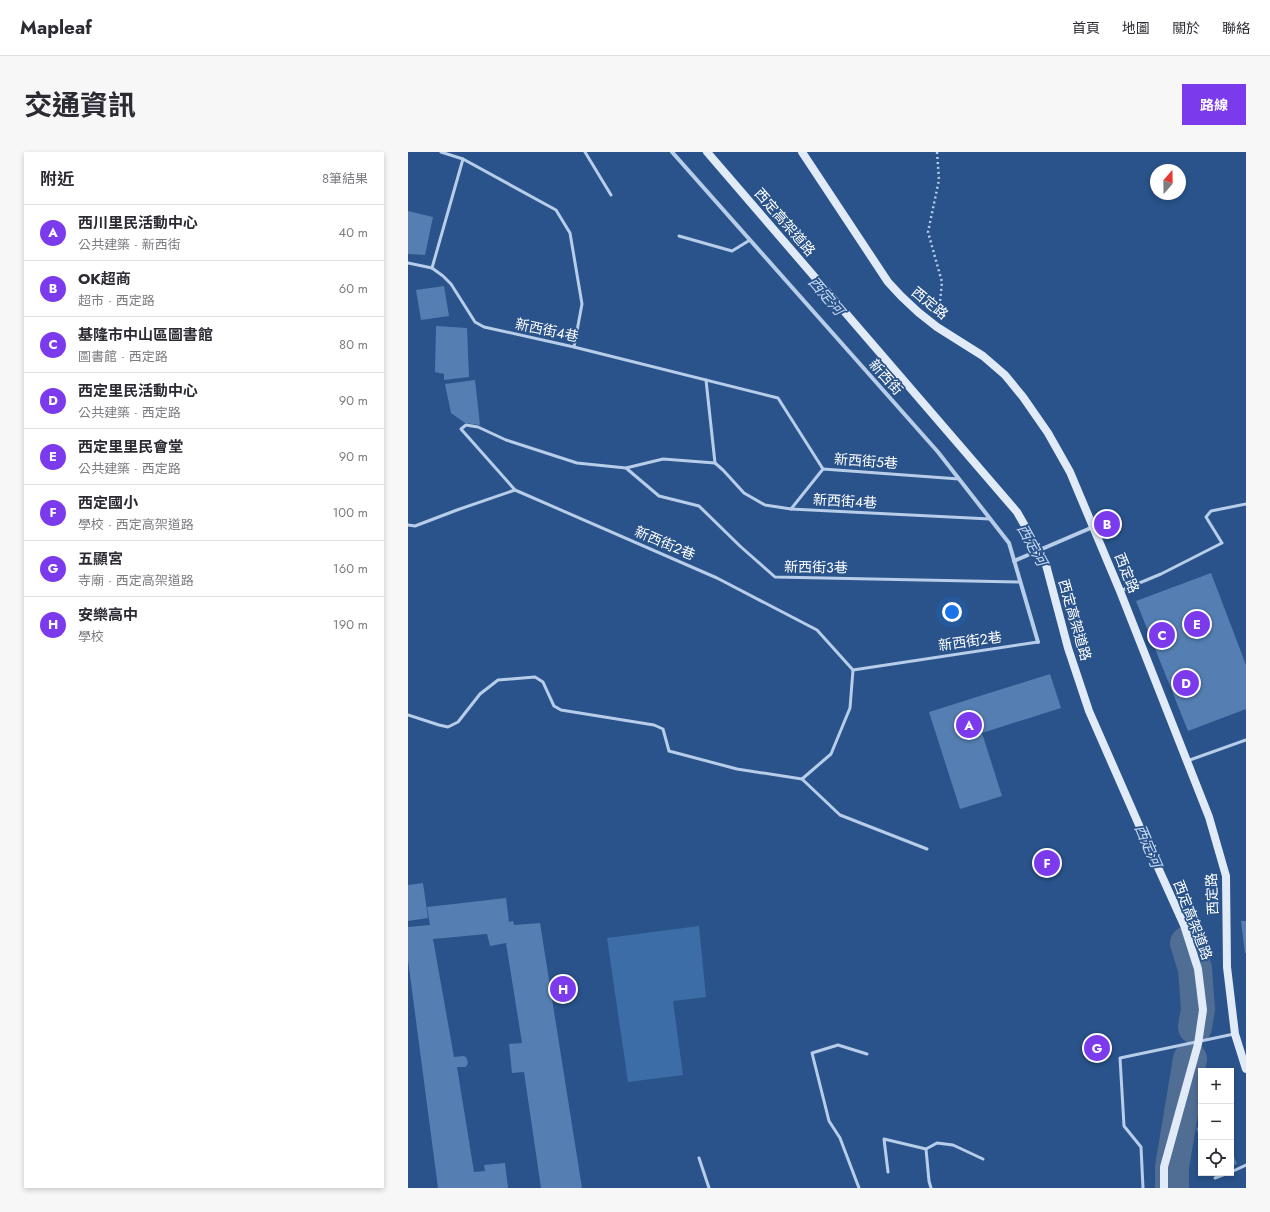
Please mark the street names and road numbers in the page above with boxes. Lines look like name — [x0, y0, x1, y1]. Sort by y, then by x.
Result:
street label: 西定高架道路 — [750, 184, 820, 260]
street label: 西定路 — [907, 282, 953, 324]
street label: 新西街4巷 — [514, 314, 580, 346]
street label: 新西街 — [865, 355, 907, 399]
street label: 新西街5巷 — [833, 449, 899, 473]
street label: 新西街4巷 — [812, 489, 878, 513]
street label: 新西街2巷 — [632, 521, 698, 565]
street label: 西定路 — [1110, 550, 1144, 596]
street label: 新西街3巷 — [784, 556, 848, 578]
street label: 西定高架道路 — [1054, 577, 1096, 663]
street label: 新西街2巷 — [937, 627, 1003, 655]
street label: 西定路 — [1201, 873, 1223, 915]
street label: 西定高架道路 — [1169, 877, 1217, 963]

